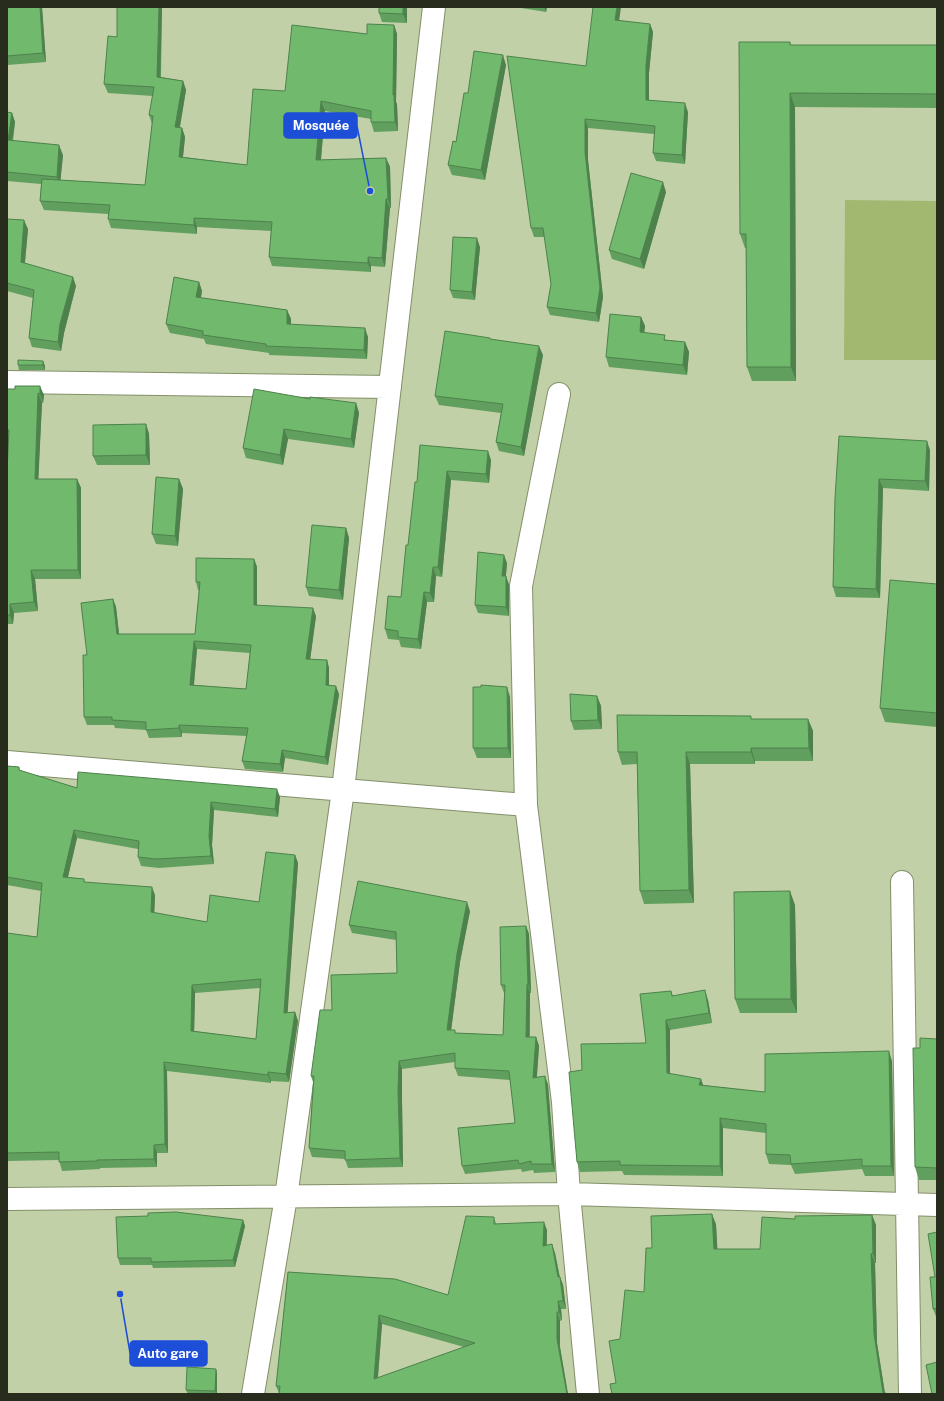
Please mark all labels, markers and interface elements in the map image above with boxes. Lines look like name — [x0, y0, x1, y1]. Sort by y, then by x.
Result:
callout: Mosquée — [284, 113, 357, 138]
text: Mosquée — [293, 118, 349, 133]
callout: Auto gare — [130, 1341, 207, 1366]
text: Auto gare — [138, 1346, 198, 1361]

